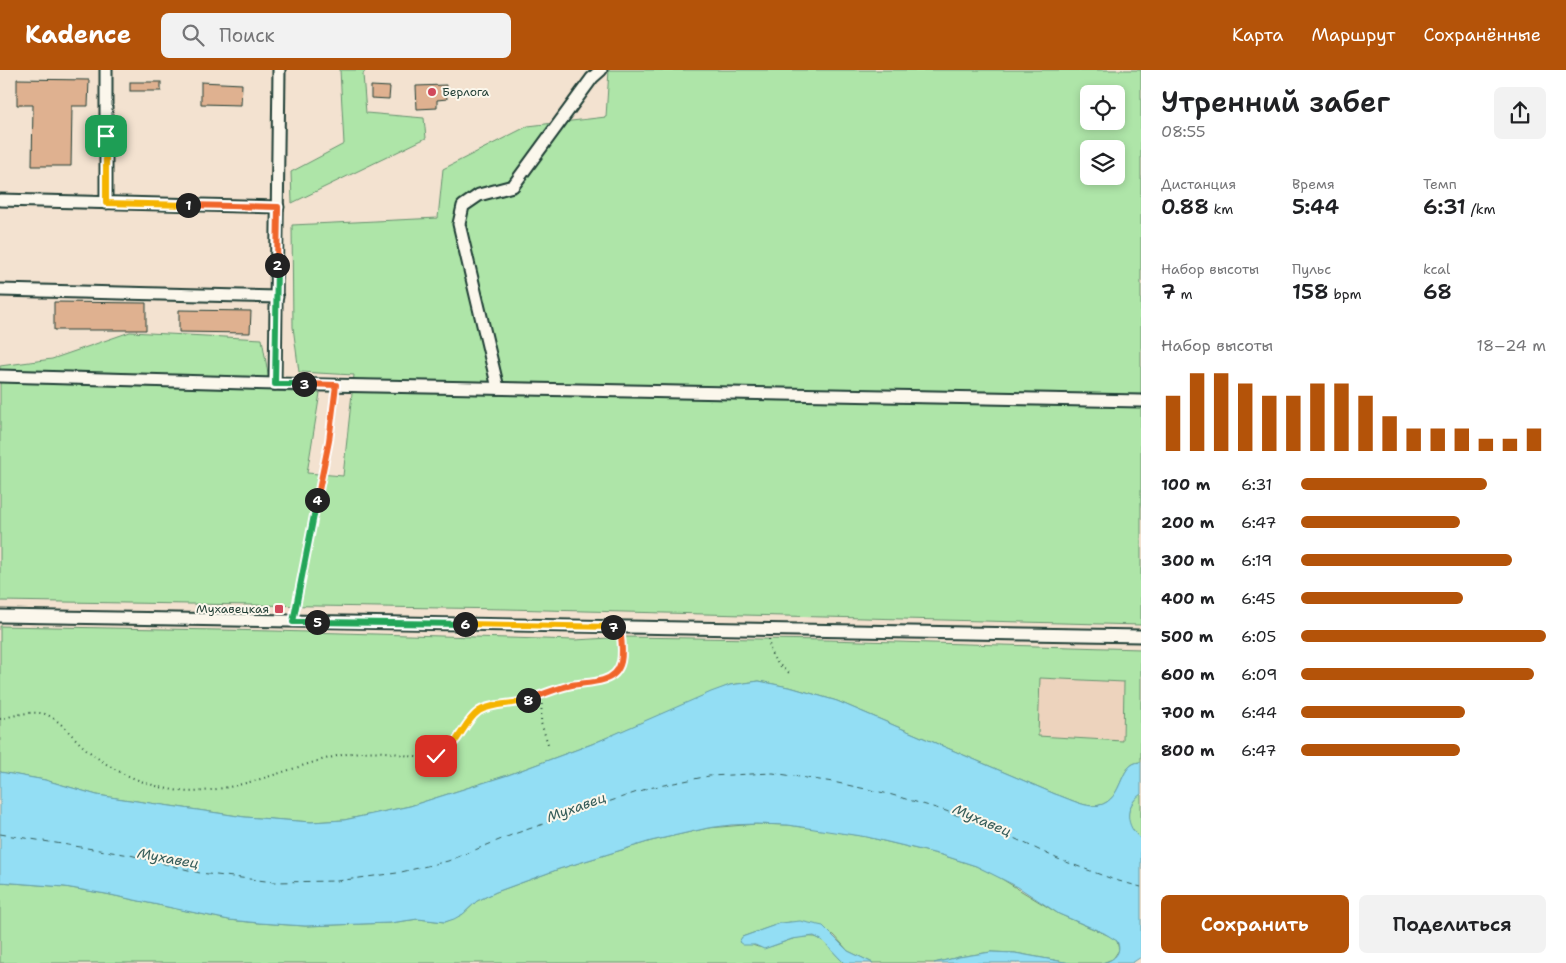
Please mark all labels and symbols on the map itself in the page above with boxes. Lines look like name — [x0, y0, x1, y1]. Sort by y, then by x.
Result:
place label: Берлога — [442, 84, 490, 100]
marker: Берлога — [426, 86, 438, 98]
pin — [85, 115, 127, 157]
pin: 1 — [176, 192, 200, 218]
pin: 2 — [264, 252, 290, 278]
pin: 3 — [292, 372, 316, 396]
pin: 4 — [304, 488, 330, 512]
place label: Мухавецкая — [196, 601, 269, 617]
marker: Мухавецкая — [273, 603, 285, 615]
pin: 5 — [304, 610, 330, 634]
pin: 6 — [452, 612, 478, 636]
pin: 7 — [600, 614, 626, 640]
pin: 8 — [516, 688, 540, 712]
pin — [415, 735, 457, 777]
water label: Мухавец — [544, 788, 608, 826]
water label: Мухавец — [950, 800, 1014, 840]
water label: Мухавец — [136, 844, 200, 872]

